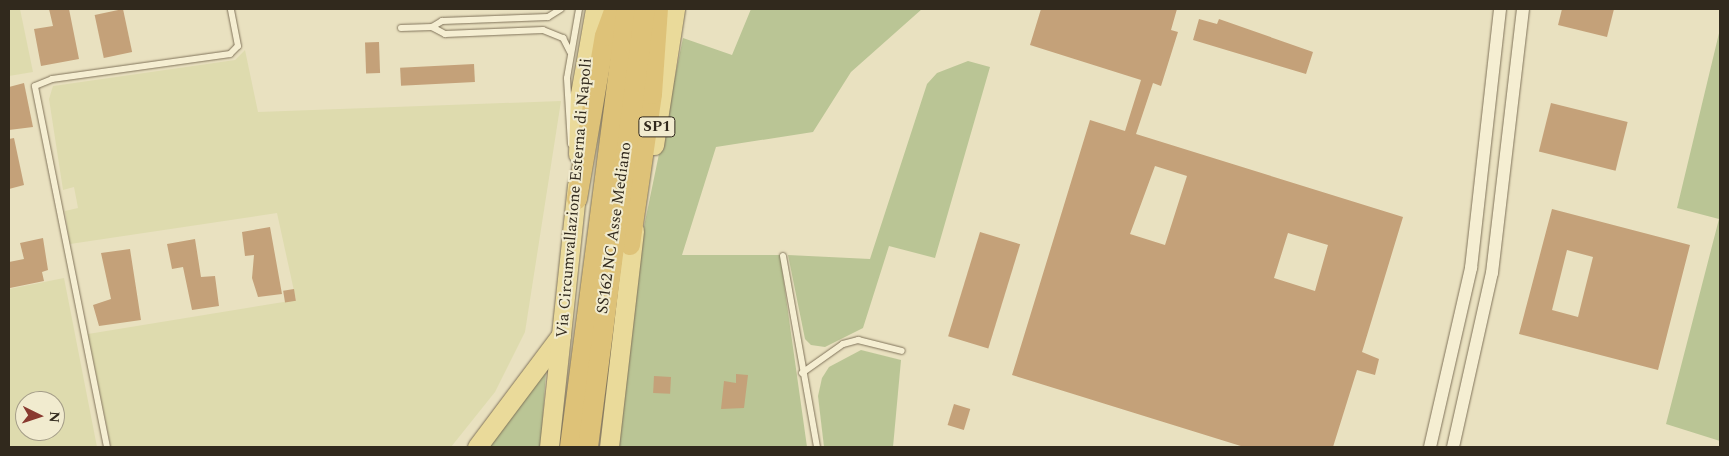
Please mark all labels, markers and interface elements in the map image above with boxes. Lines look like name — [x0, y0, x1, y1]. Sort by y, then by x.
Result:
street label: Via Circumvallazione Esterna di Napoli — [552, 57, 596, 339]
road number: SP1 — [638, 114, 676, 140]
street label: SS162 NC Asse Mediano — [592, 141, 636, 315]
north arrow — [15, 391, 65, 441]
text: N — [44, 411, 65, 423]

